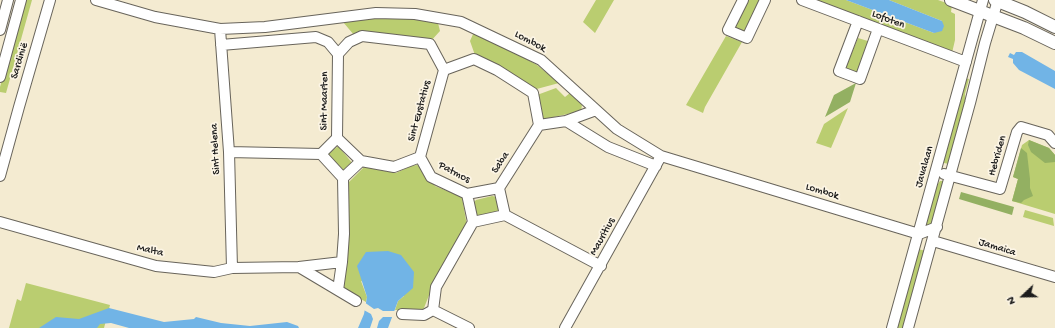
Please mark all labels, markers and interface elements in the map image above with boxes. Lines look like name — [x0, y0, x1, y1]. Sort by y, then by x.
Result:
street label: Lofoten — [870, 8, 906, 32]
street label: Lombok — [512, 28, 548, 56]
street label: Sardinië — [8, 41, 32, 81]
street label: Sint Maarten — [318, 71, 332, 131]
street label: Sint Eustatius — [406, 79, 434, 143]
street label: Sint Helena — [208, 123, 224, 175]
street label: Hebriden — [986, 134, 1010, 178]
street label: Javalaan — [913, 145, 937, 189]
street label: Saba — [489, 150, 513, 176]
street label: Patmos — [436, 159, 472, 187]
street label: Lombok — [804, 181, 840, 203]
street label: Mauritius — [587, 216, 619, 258]
street label: Jamaica — [977, 236, 1017, 260]
street label: Malta — [135, 242, 165, 260]
north arrow — [1003, 276, 1043, 316]
text: N — [1005, 295, 1019, 306]

